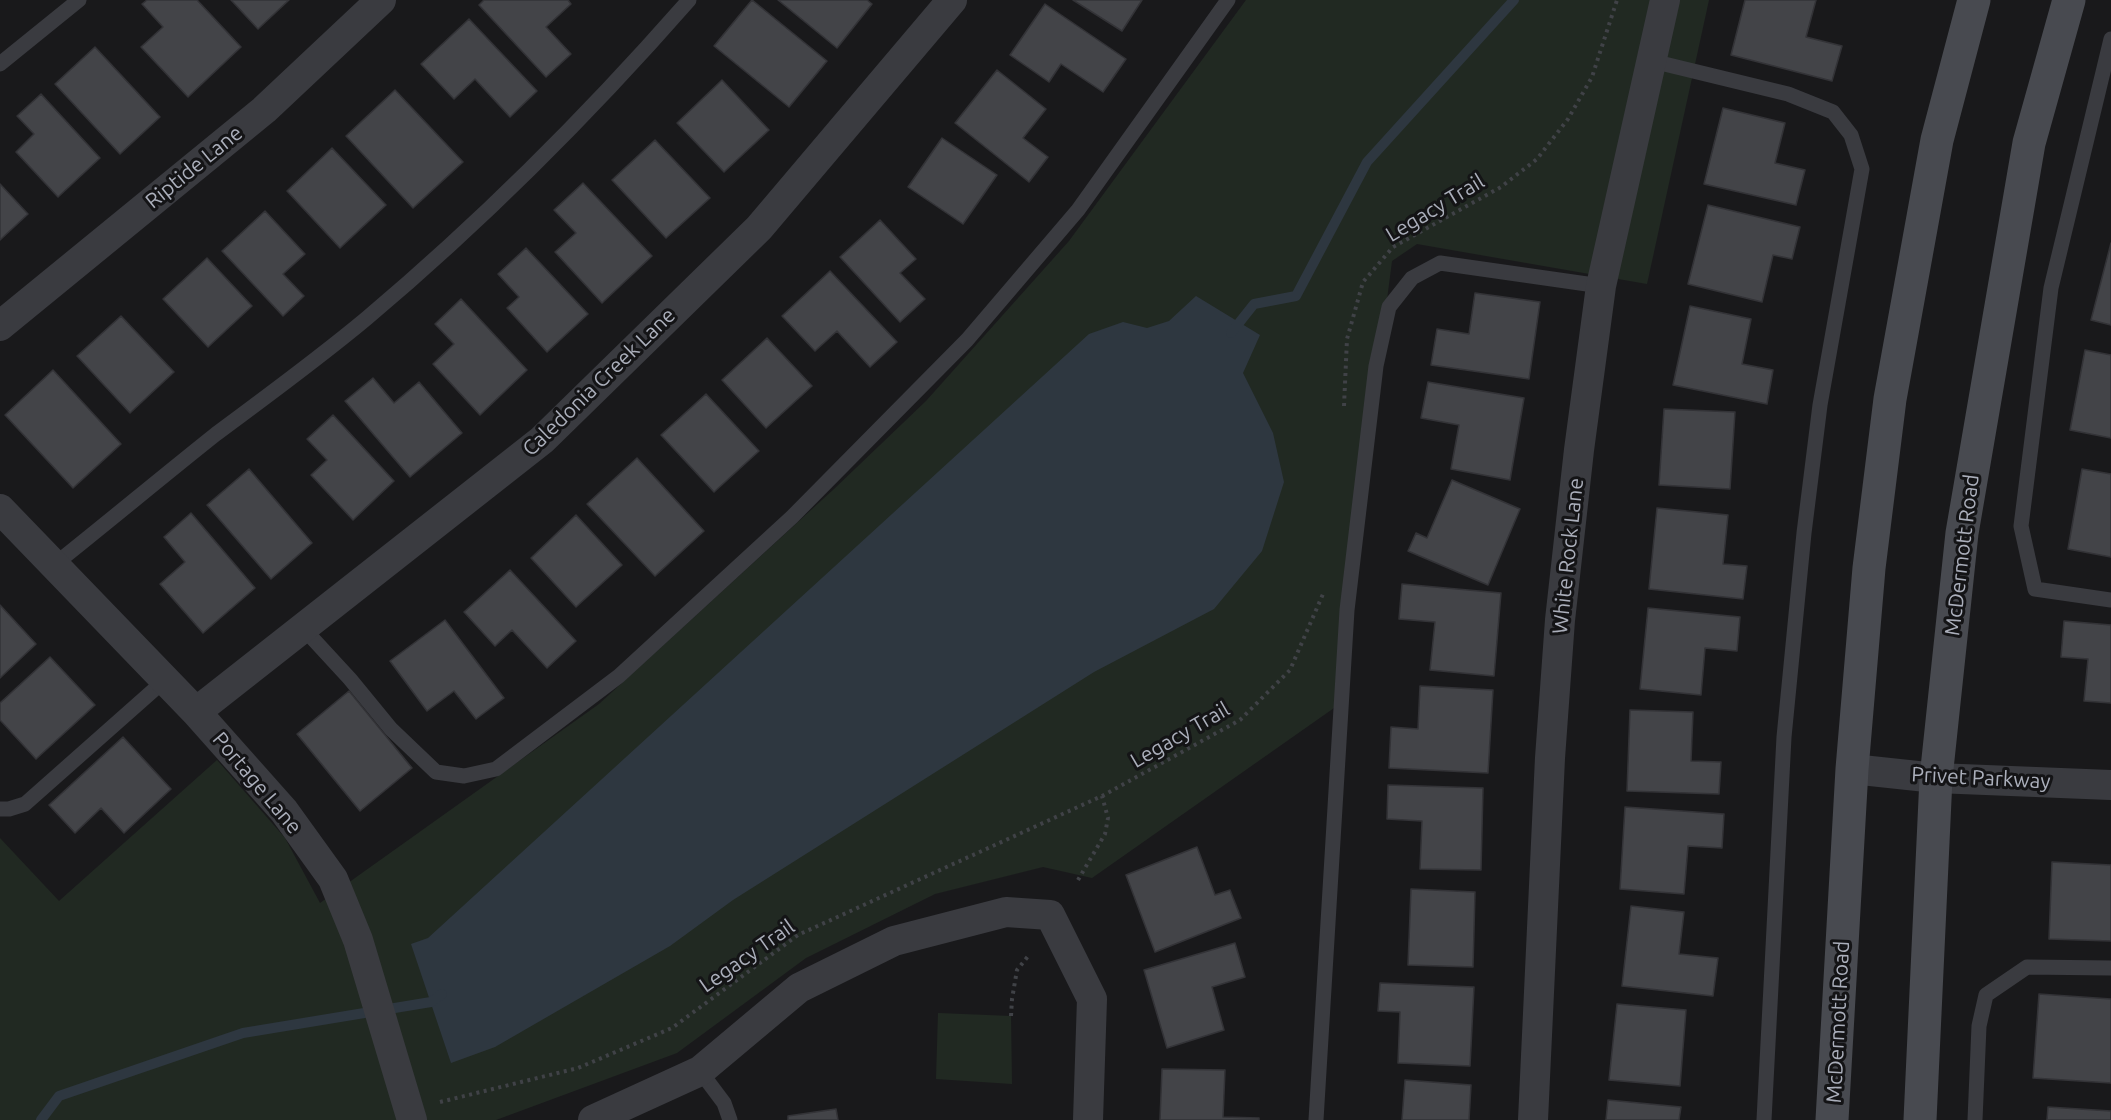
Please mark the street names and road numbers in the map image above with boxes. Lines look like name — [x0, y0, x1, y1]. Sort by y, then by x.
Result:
street label: Riptide Lane — [140, 120, 248, 214]
street label: Legacy Trail — [1381, 169, 1489, 247]
street label: Caledonia Creek Lane — [517, 303, 681, 461]
street label: McDermott Road — [1940, 473, 1984, 637]
street label: White Rock Lane — [1547, 477, 1589, 635]
street label: Legacy Trail — [1126, 696, 1234, 774]
street label: Portage Lane — [207, 727, 307, 839]
street label: Privet Parkway — [1911, 762, 2051, 794]
street label: Legacy Trail — [695, 914, 799, 998]
street label: McDermott Road — [1821, 940, 1855, 1104]

